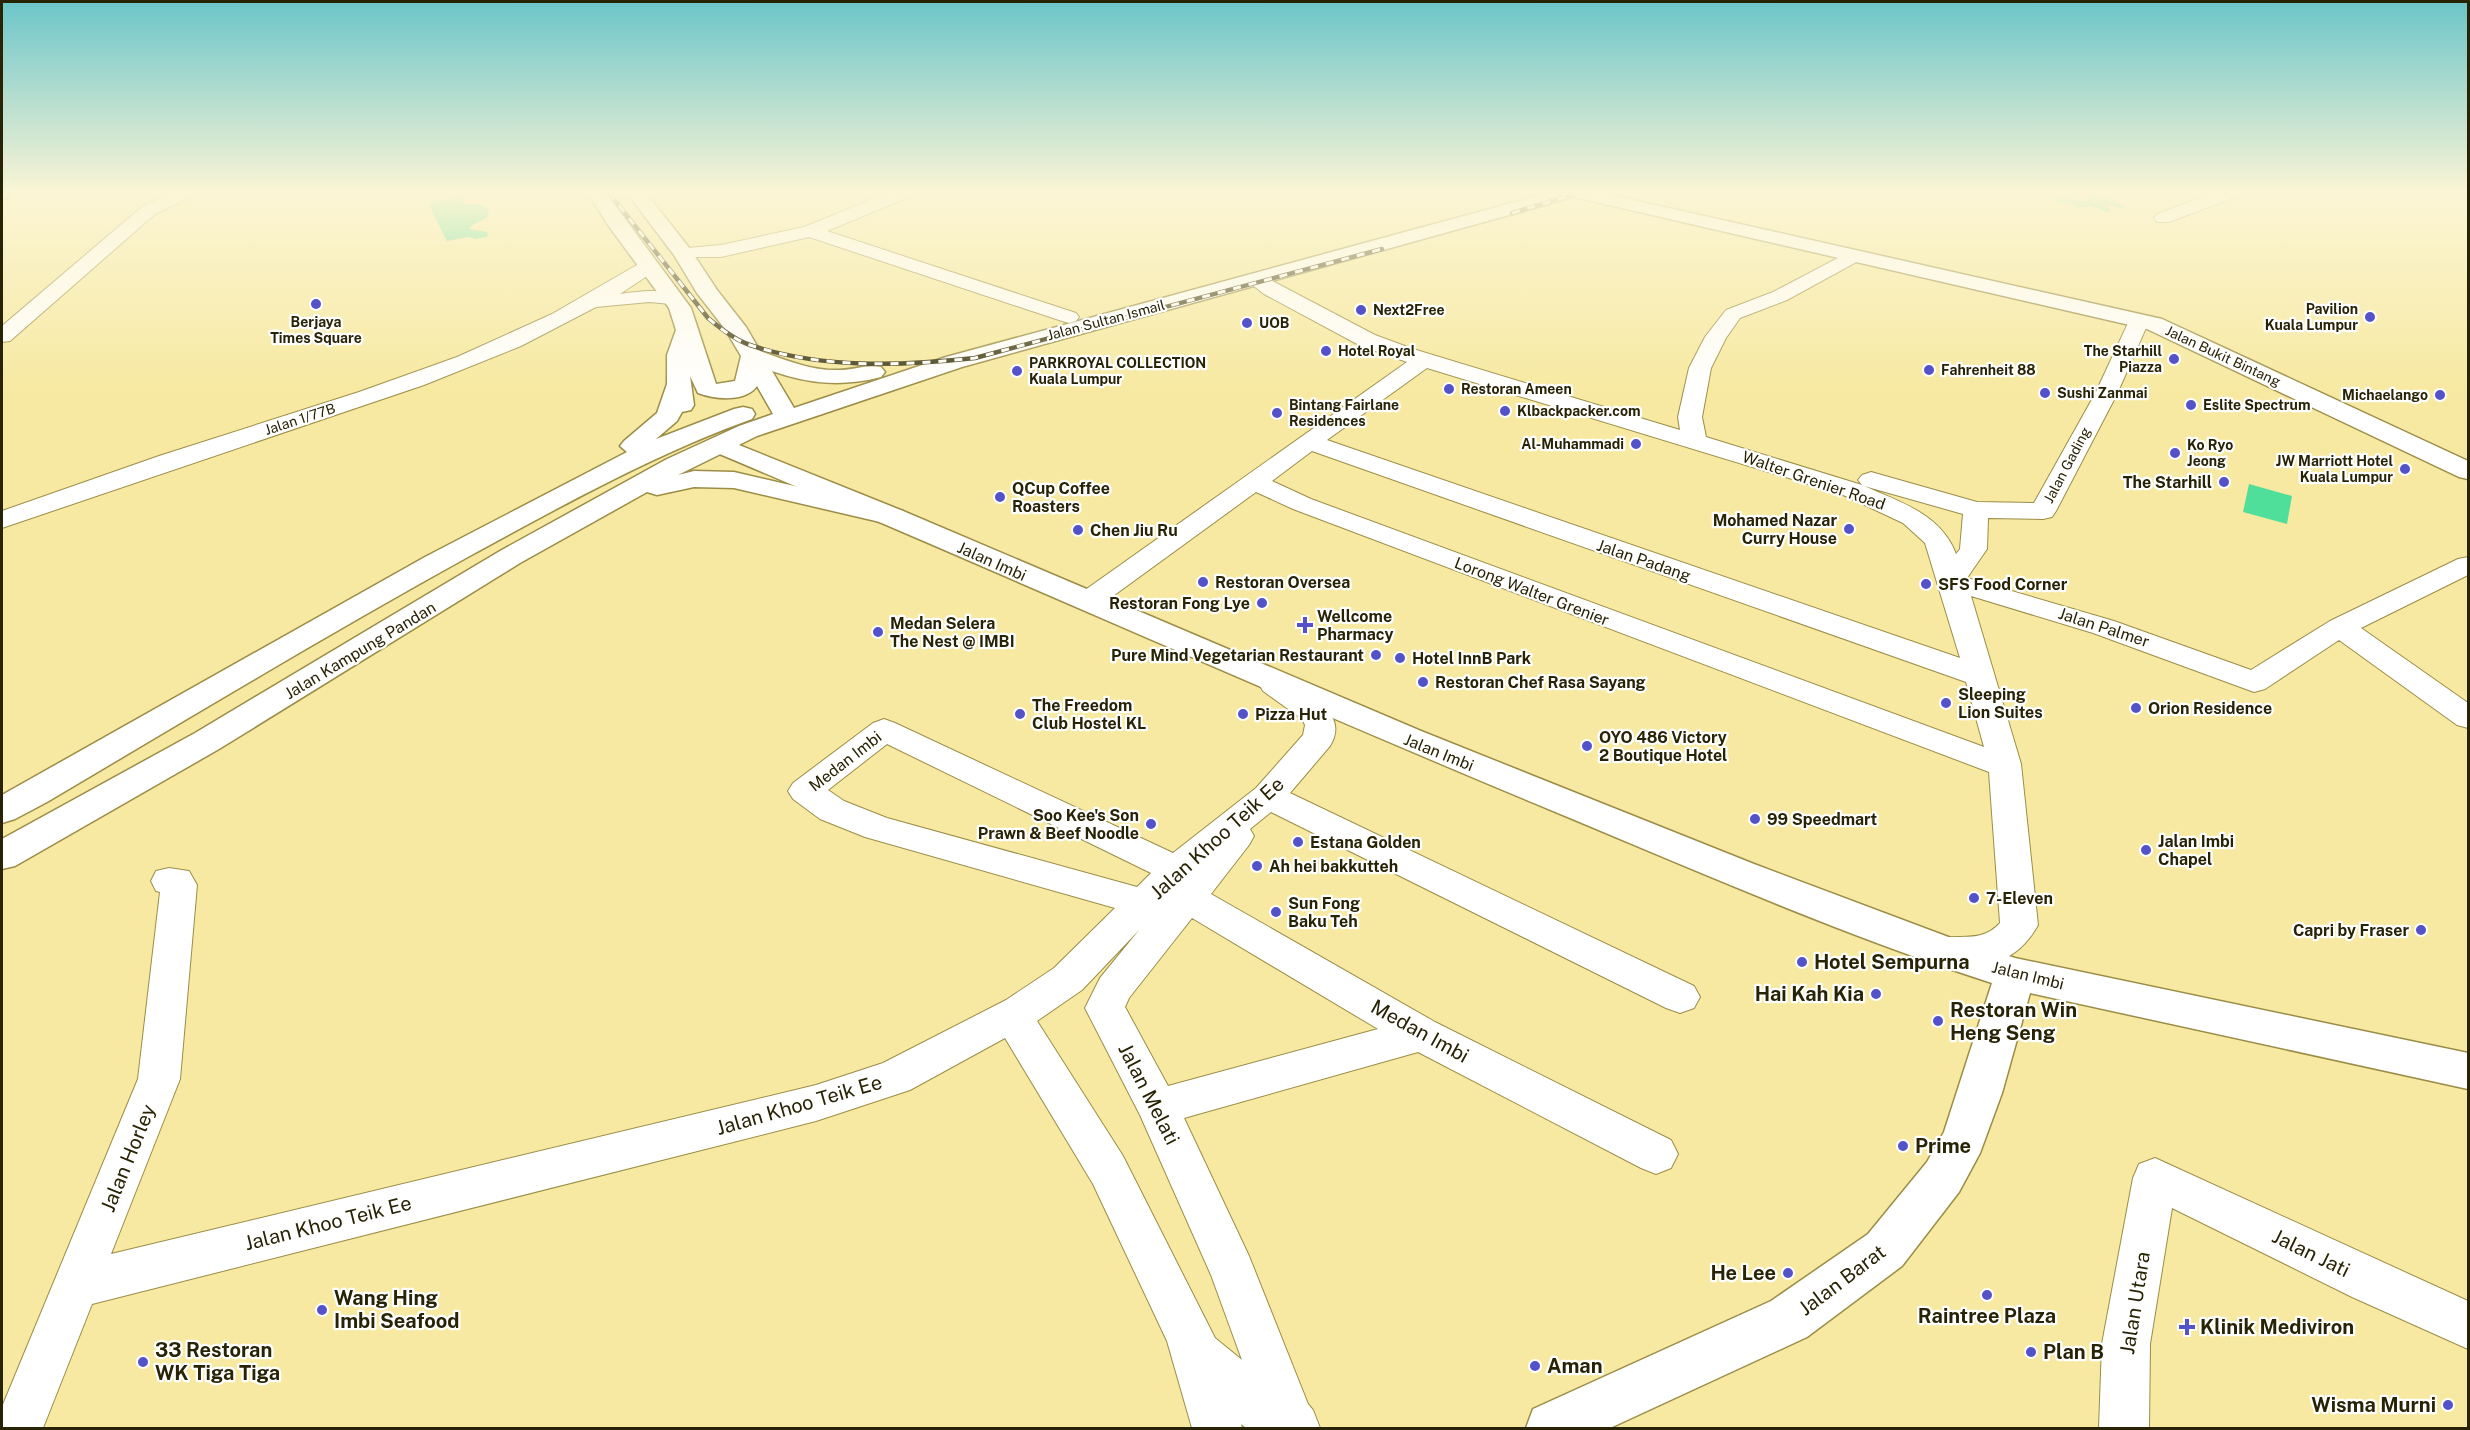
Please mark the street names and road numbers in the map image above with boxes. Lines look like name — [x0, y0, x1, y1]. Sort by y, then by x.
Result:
street label: Jalan Sultan Ismail — [1045, 297, 1167, 343]
street label: Jalan Bukit Bintang — [2163, 322, 2283, 390]
street label: Jalan 1/77B — [263, 400, 337, 438]
street label: Jalan Gading — [2040, 424, 2094, 506]
street label: Walter Grenier Road — [1740, 447, 1888, 514]
street label: Jalan Padang — [1594, 535, 1693, 585]
street label: Jalan Imbi — [954, 538, 1029, 585]
street label: Lorong Walter Grenier — [1452, 553, 1612, 630]
street label: Jalan Kampung Pandan — [281, 598, 439, 703]
street label: Jalan Palmer — [2056, 604, 2152, 651]
street label: Medan Imbi — [805, 727, 885, 796]
street label: Jalan Imbi — [1401, 730, 1477, 775]
street label: Jalan Khoo Teik Ee — [1145, 772, 1289, 904]
street label: Jalan Imbi — [1990, 957, 2066, 994]
street label: Medan Imbi — [1367, 994, 1473, 1068]
street label: Jalan Melati — [1113, 1039, 1185, 1149]
street label: Jalan Khoo Teik Ee — [713, 1070, 885, 1140]
street label: Jalan Horley — [96, 1100, 161, 1215]
street label: Jalan Khoo Teik Ee — [242, 1191, 414, 1255]
street label: Jalan Jati — [2268, 1224, 2354, 1282]
street label: Jalan Barat — [1794, 1240, 1890, 1320]
street label: Jalan Utara — [2115, 1250, 2155, 1356]

